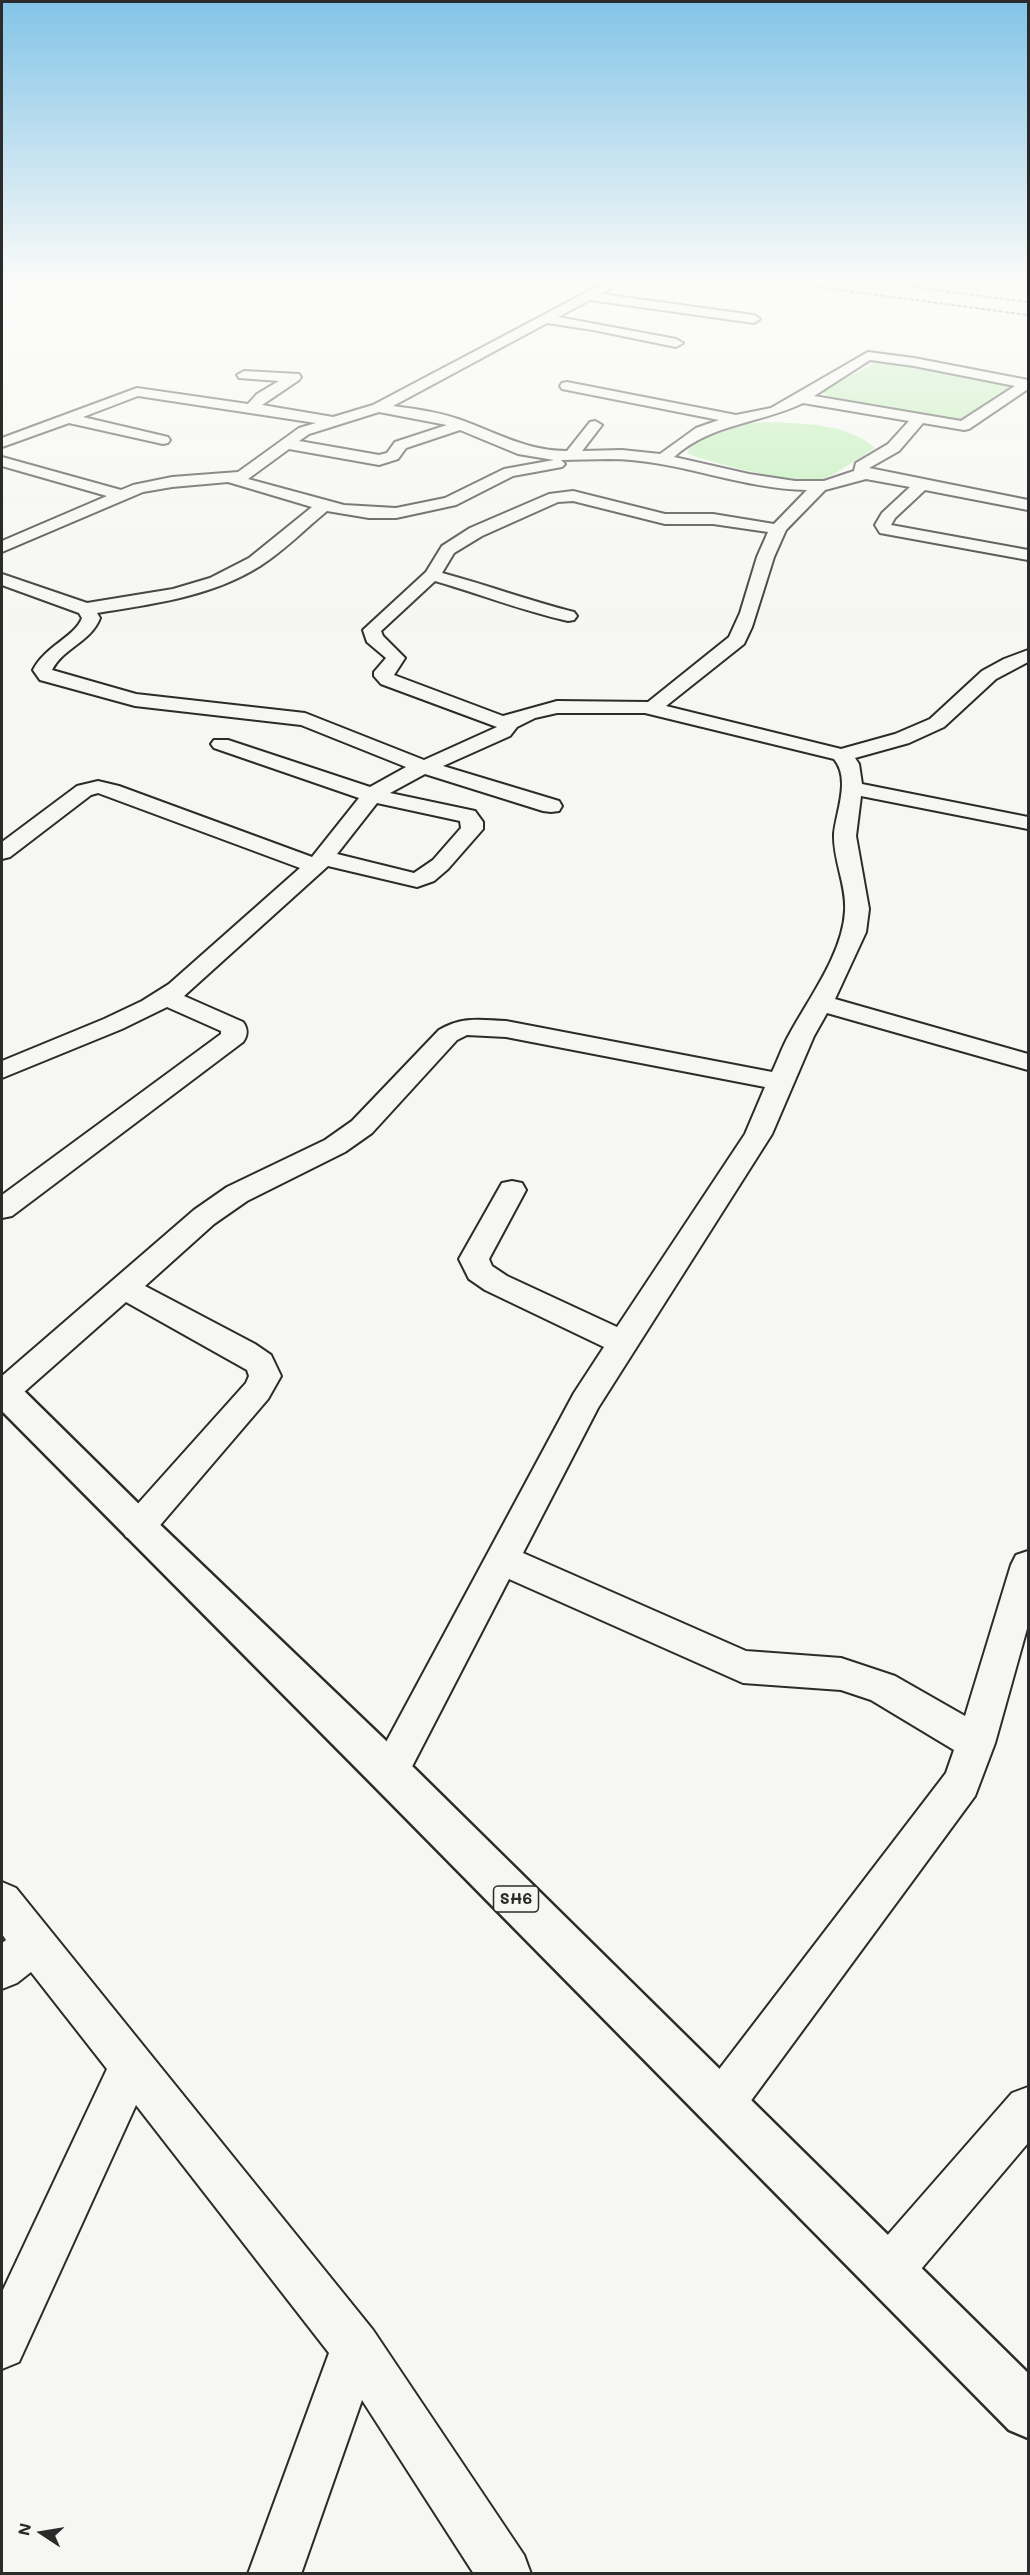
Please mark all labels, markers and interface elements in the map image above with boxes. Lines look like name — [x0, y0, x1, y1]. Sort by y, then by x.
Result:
road number: SH6 — [494, 1886, 538, 1912]
north arrow — [12, 2503, 72, 2563]
text: N — [12, 2521, 35, 2537]

